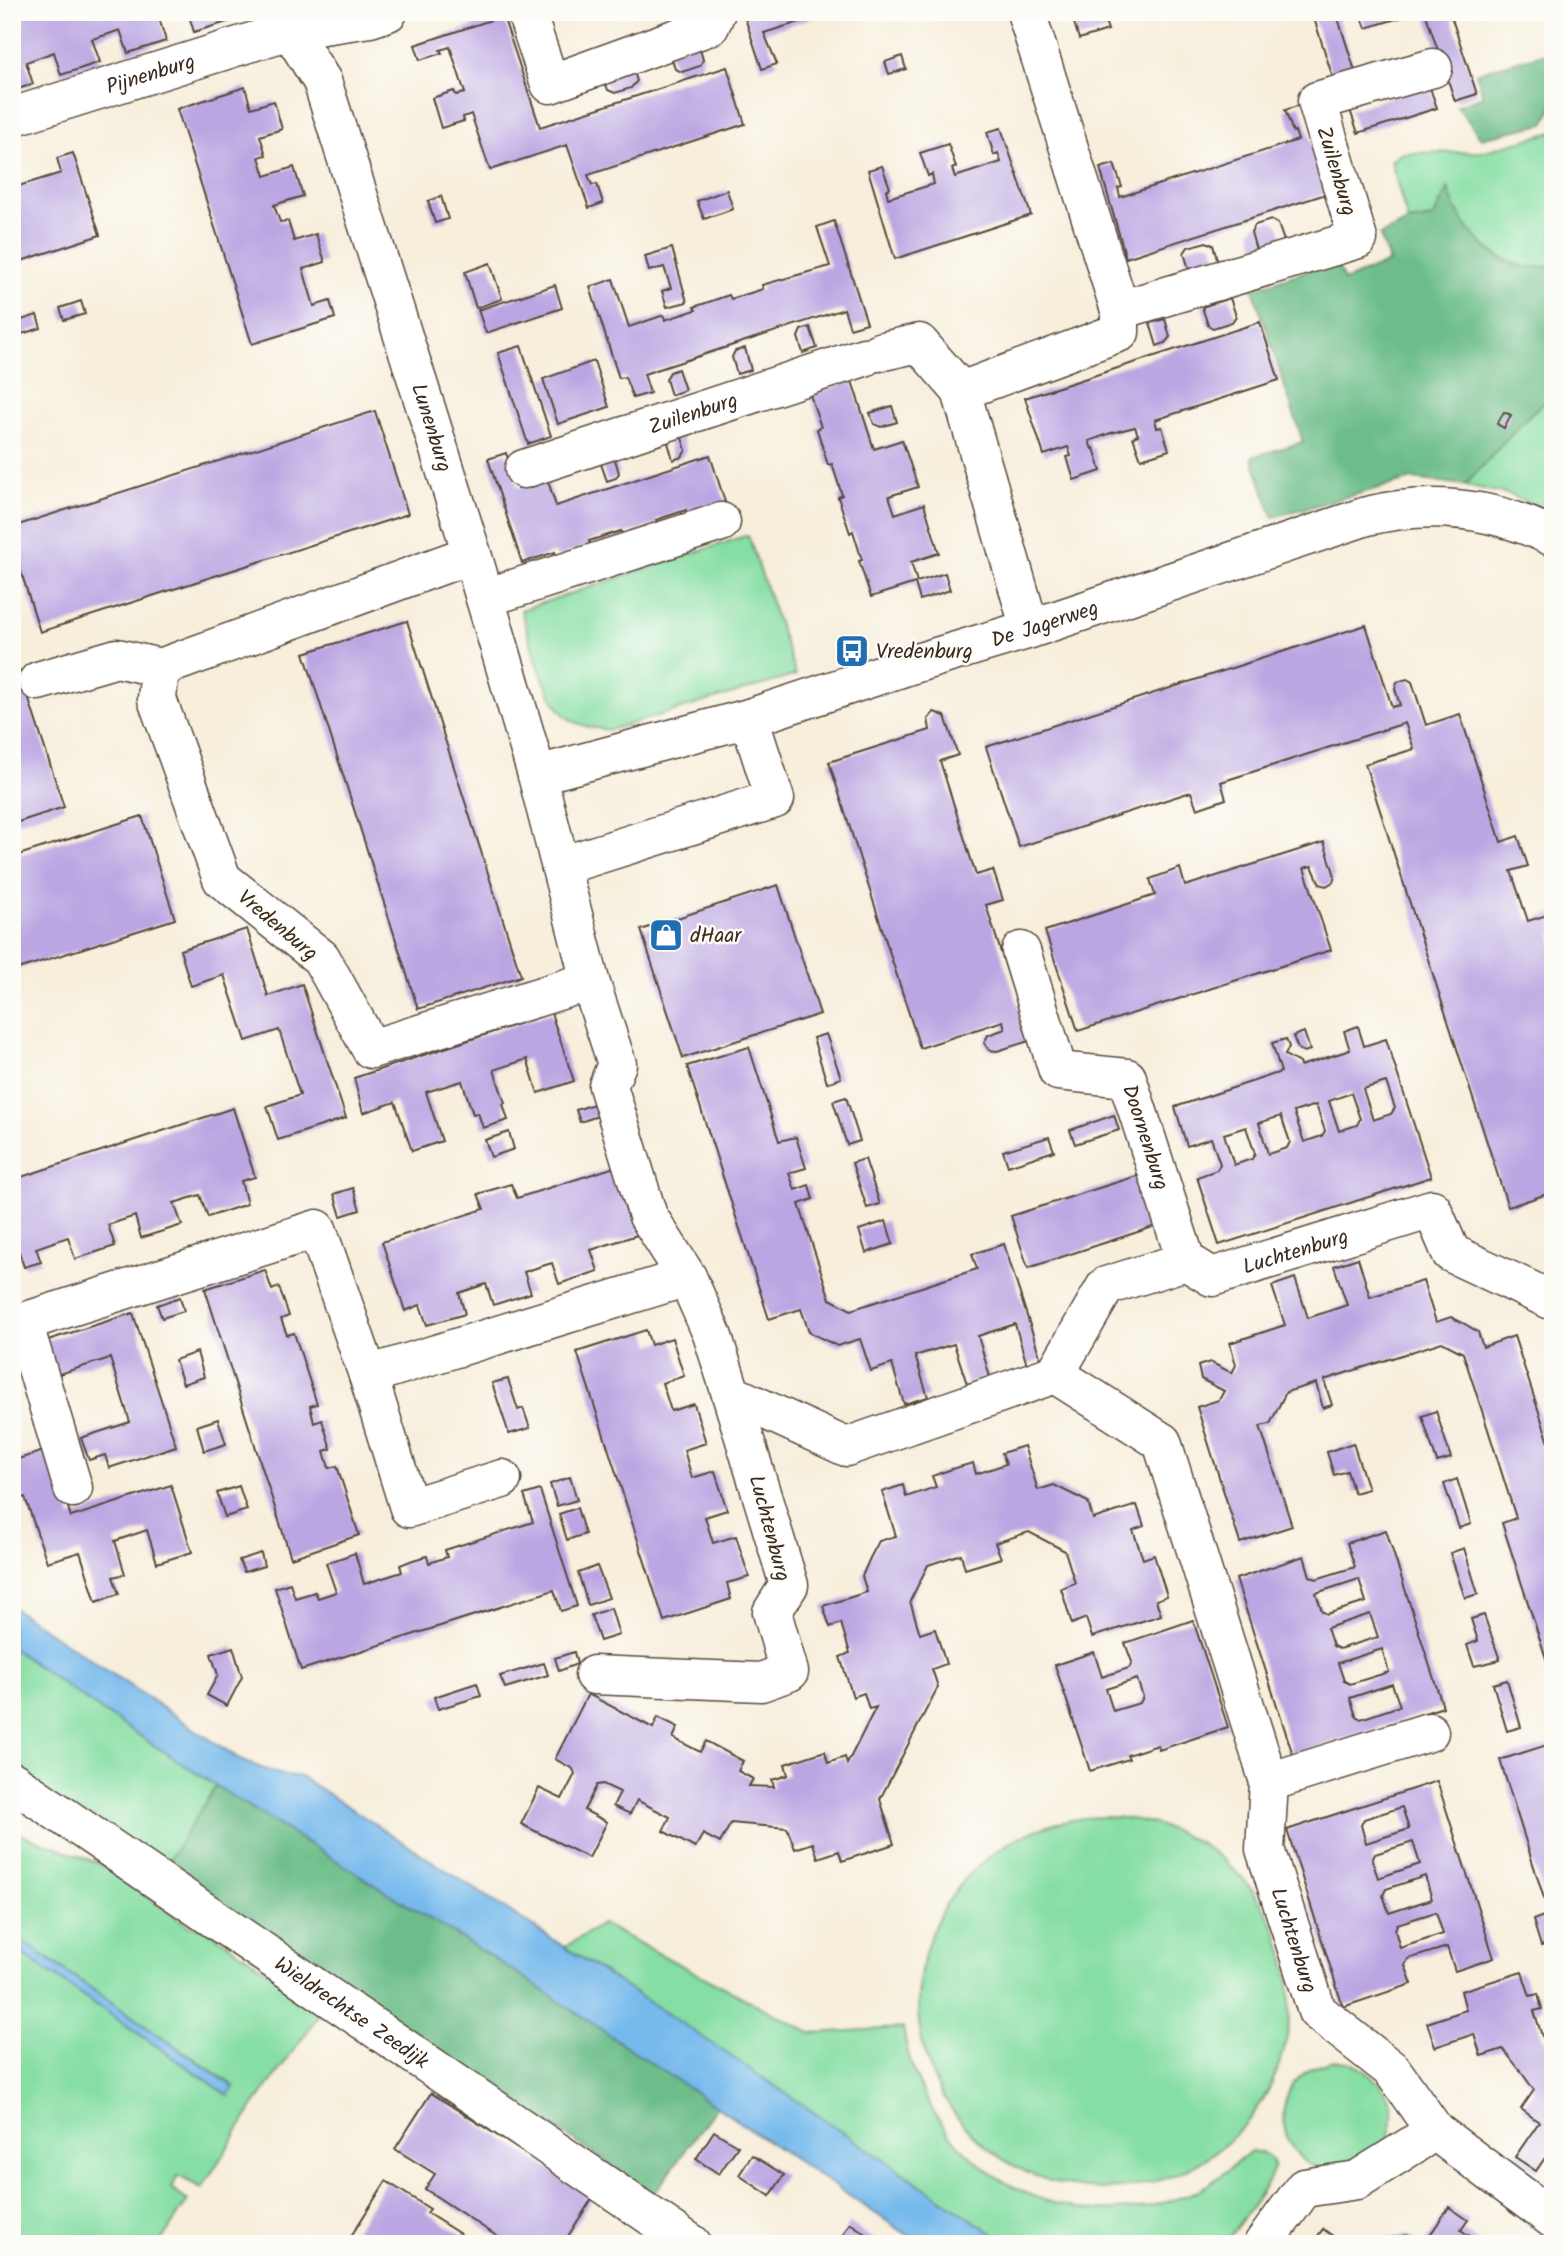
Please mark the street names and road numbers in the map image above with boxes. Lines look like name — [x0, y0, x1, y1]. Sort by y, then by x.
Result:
street label: Pijnenburg — [102, 46, 200, 105]
street label: Zuilenburg — [1306, 123, 1365, 220]
street label: Lunenburg — [401, 379, 460, 476]
street label: Zuilenburg — [645, 385, 742, 445]
street label: De Jagerweg — [988, 592, 1103, 658]
street label: Vredenburg — [229, 882, 325, 970]
street label: Doornenburg — [1112, 1080, 1177, 1195]
street label: Luchtenburg — [1239, 1221, 1353, 1285]
street label: Luchtenburg — [739, 1471, 799, 1585]
street label: Luchtenburg — [1260, 1884, 1325, 1998]
street label: Wieldrechtse Zeedijk — [267, 1949, 435, 2078]

